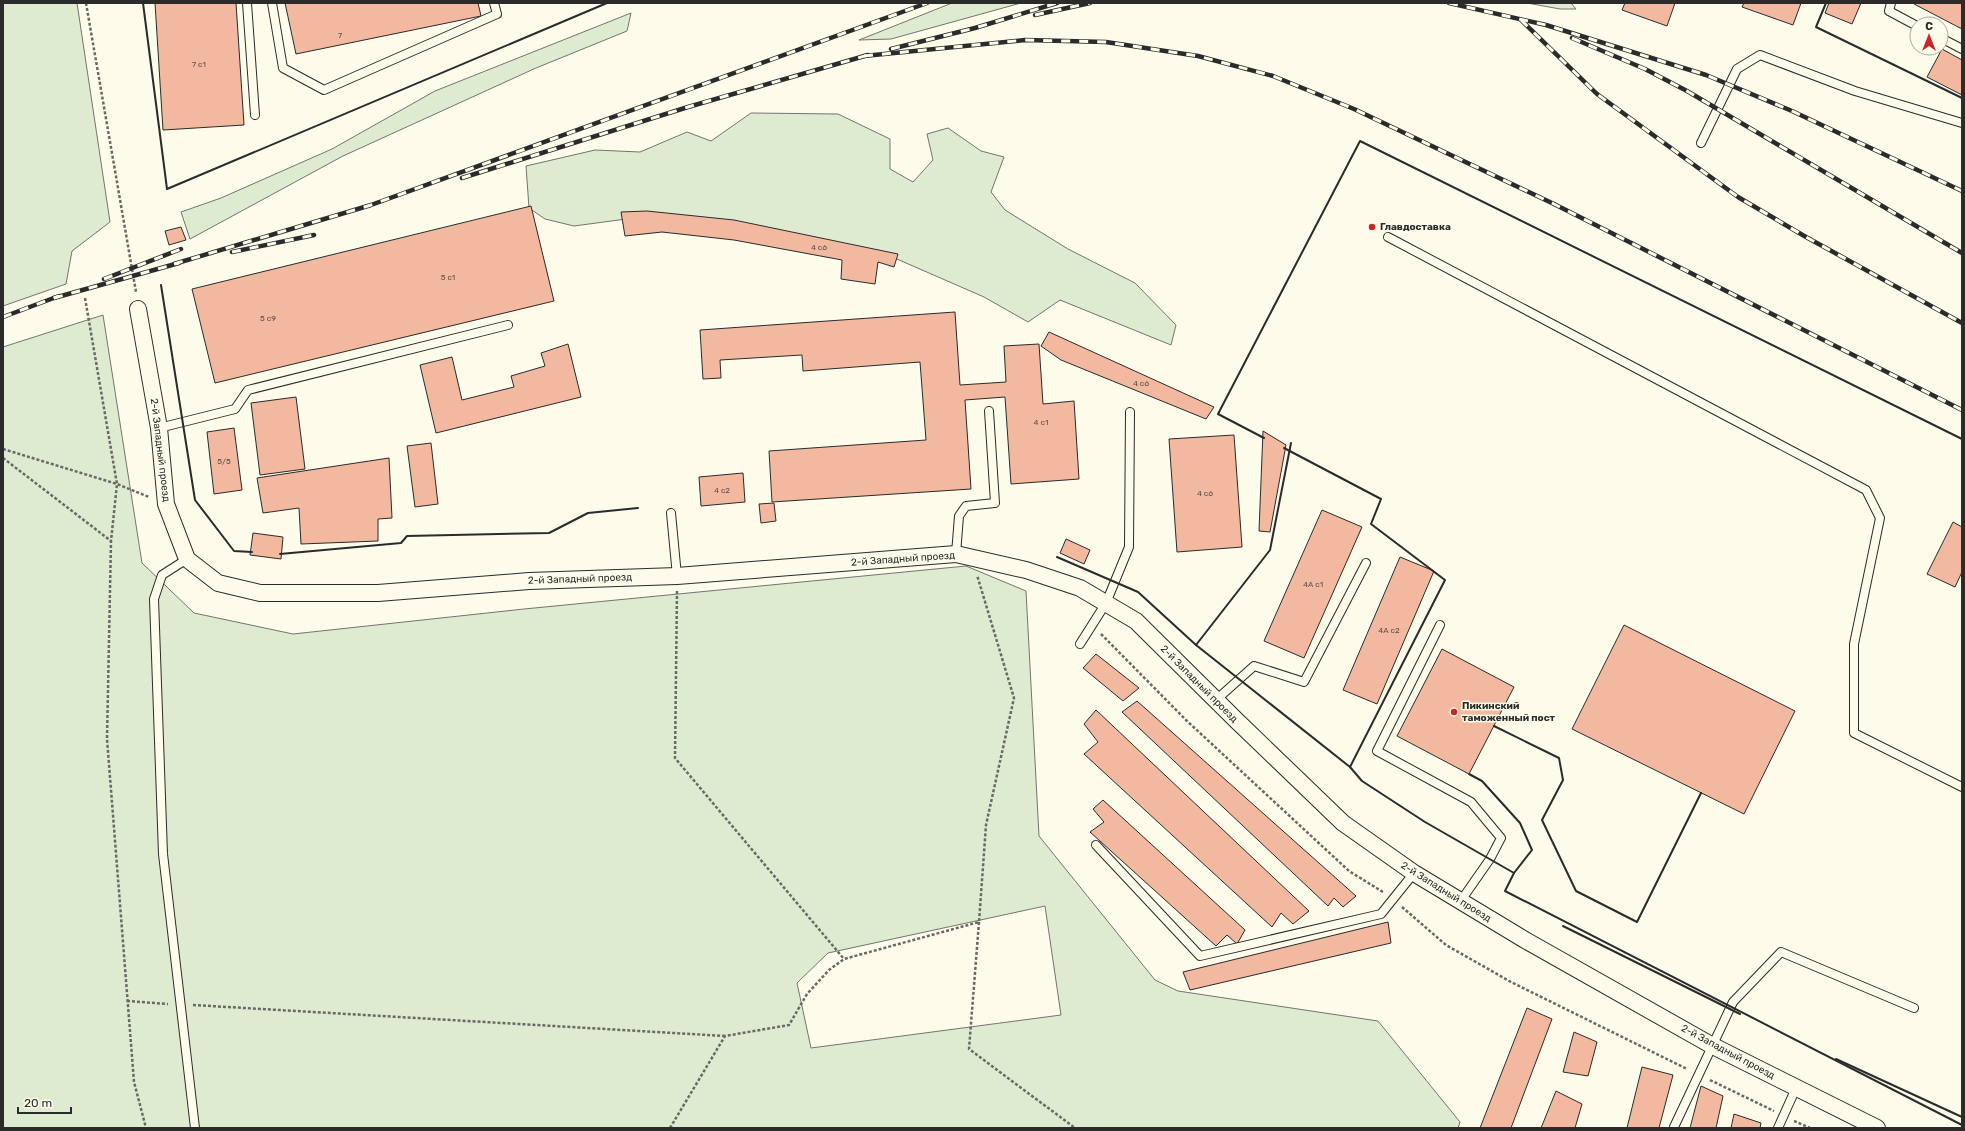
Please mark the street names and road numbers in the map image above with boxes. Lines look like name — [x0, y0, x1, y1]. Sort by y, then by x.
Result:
street label: 2-й Западный проезд — [148, 398, 172, 502]
street label: 2-й Западный проезд — [851, 549, 955, 569]
street label: 2-й Западный проезд — [528, 571, 632, 587]
street label: 2-й Западный проезд — [1158, 643, 1240, 725]
street label: 2-й Западный проезд — [1399, 859, 1493, 925]
street label: 2-й Западный проезд — [1679, 1022, 1777, 1082]

